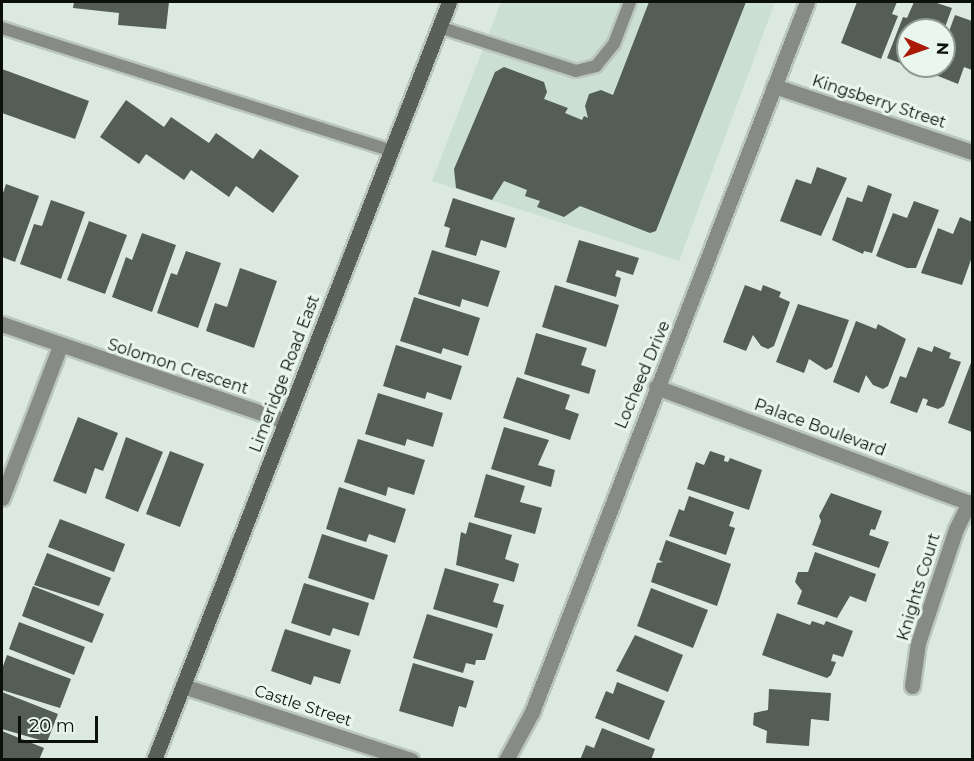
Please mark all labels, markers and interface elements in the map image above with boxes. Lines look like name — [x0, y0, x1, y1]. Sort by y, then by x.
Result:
north arrow — [896, 18, 956, 78]
text: N — [933, 42, 952, 55]
street label: Kingsberry Street — [810, 71, 948, 133]
street label: Limeridge Road East — [246, 293, 324, 455]
street label: Locheed Drive — [612, 318, 674, 432]
street label: Solomon Crescent — [105, 335, 251, 399]
street label: Palace Boulevard — [752, 395, 888, 461]
street label: Knights Court — [894, 531, 944, 643]
street label: Castle Street — [252, 681, 354, 731]
scale bar — [21, 704, 100, 742]
text: 20 m — [29, 715, 75, 737]

